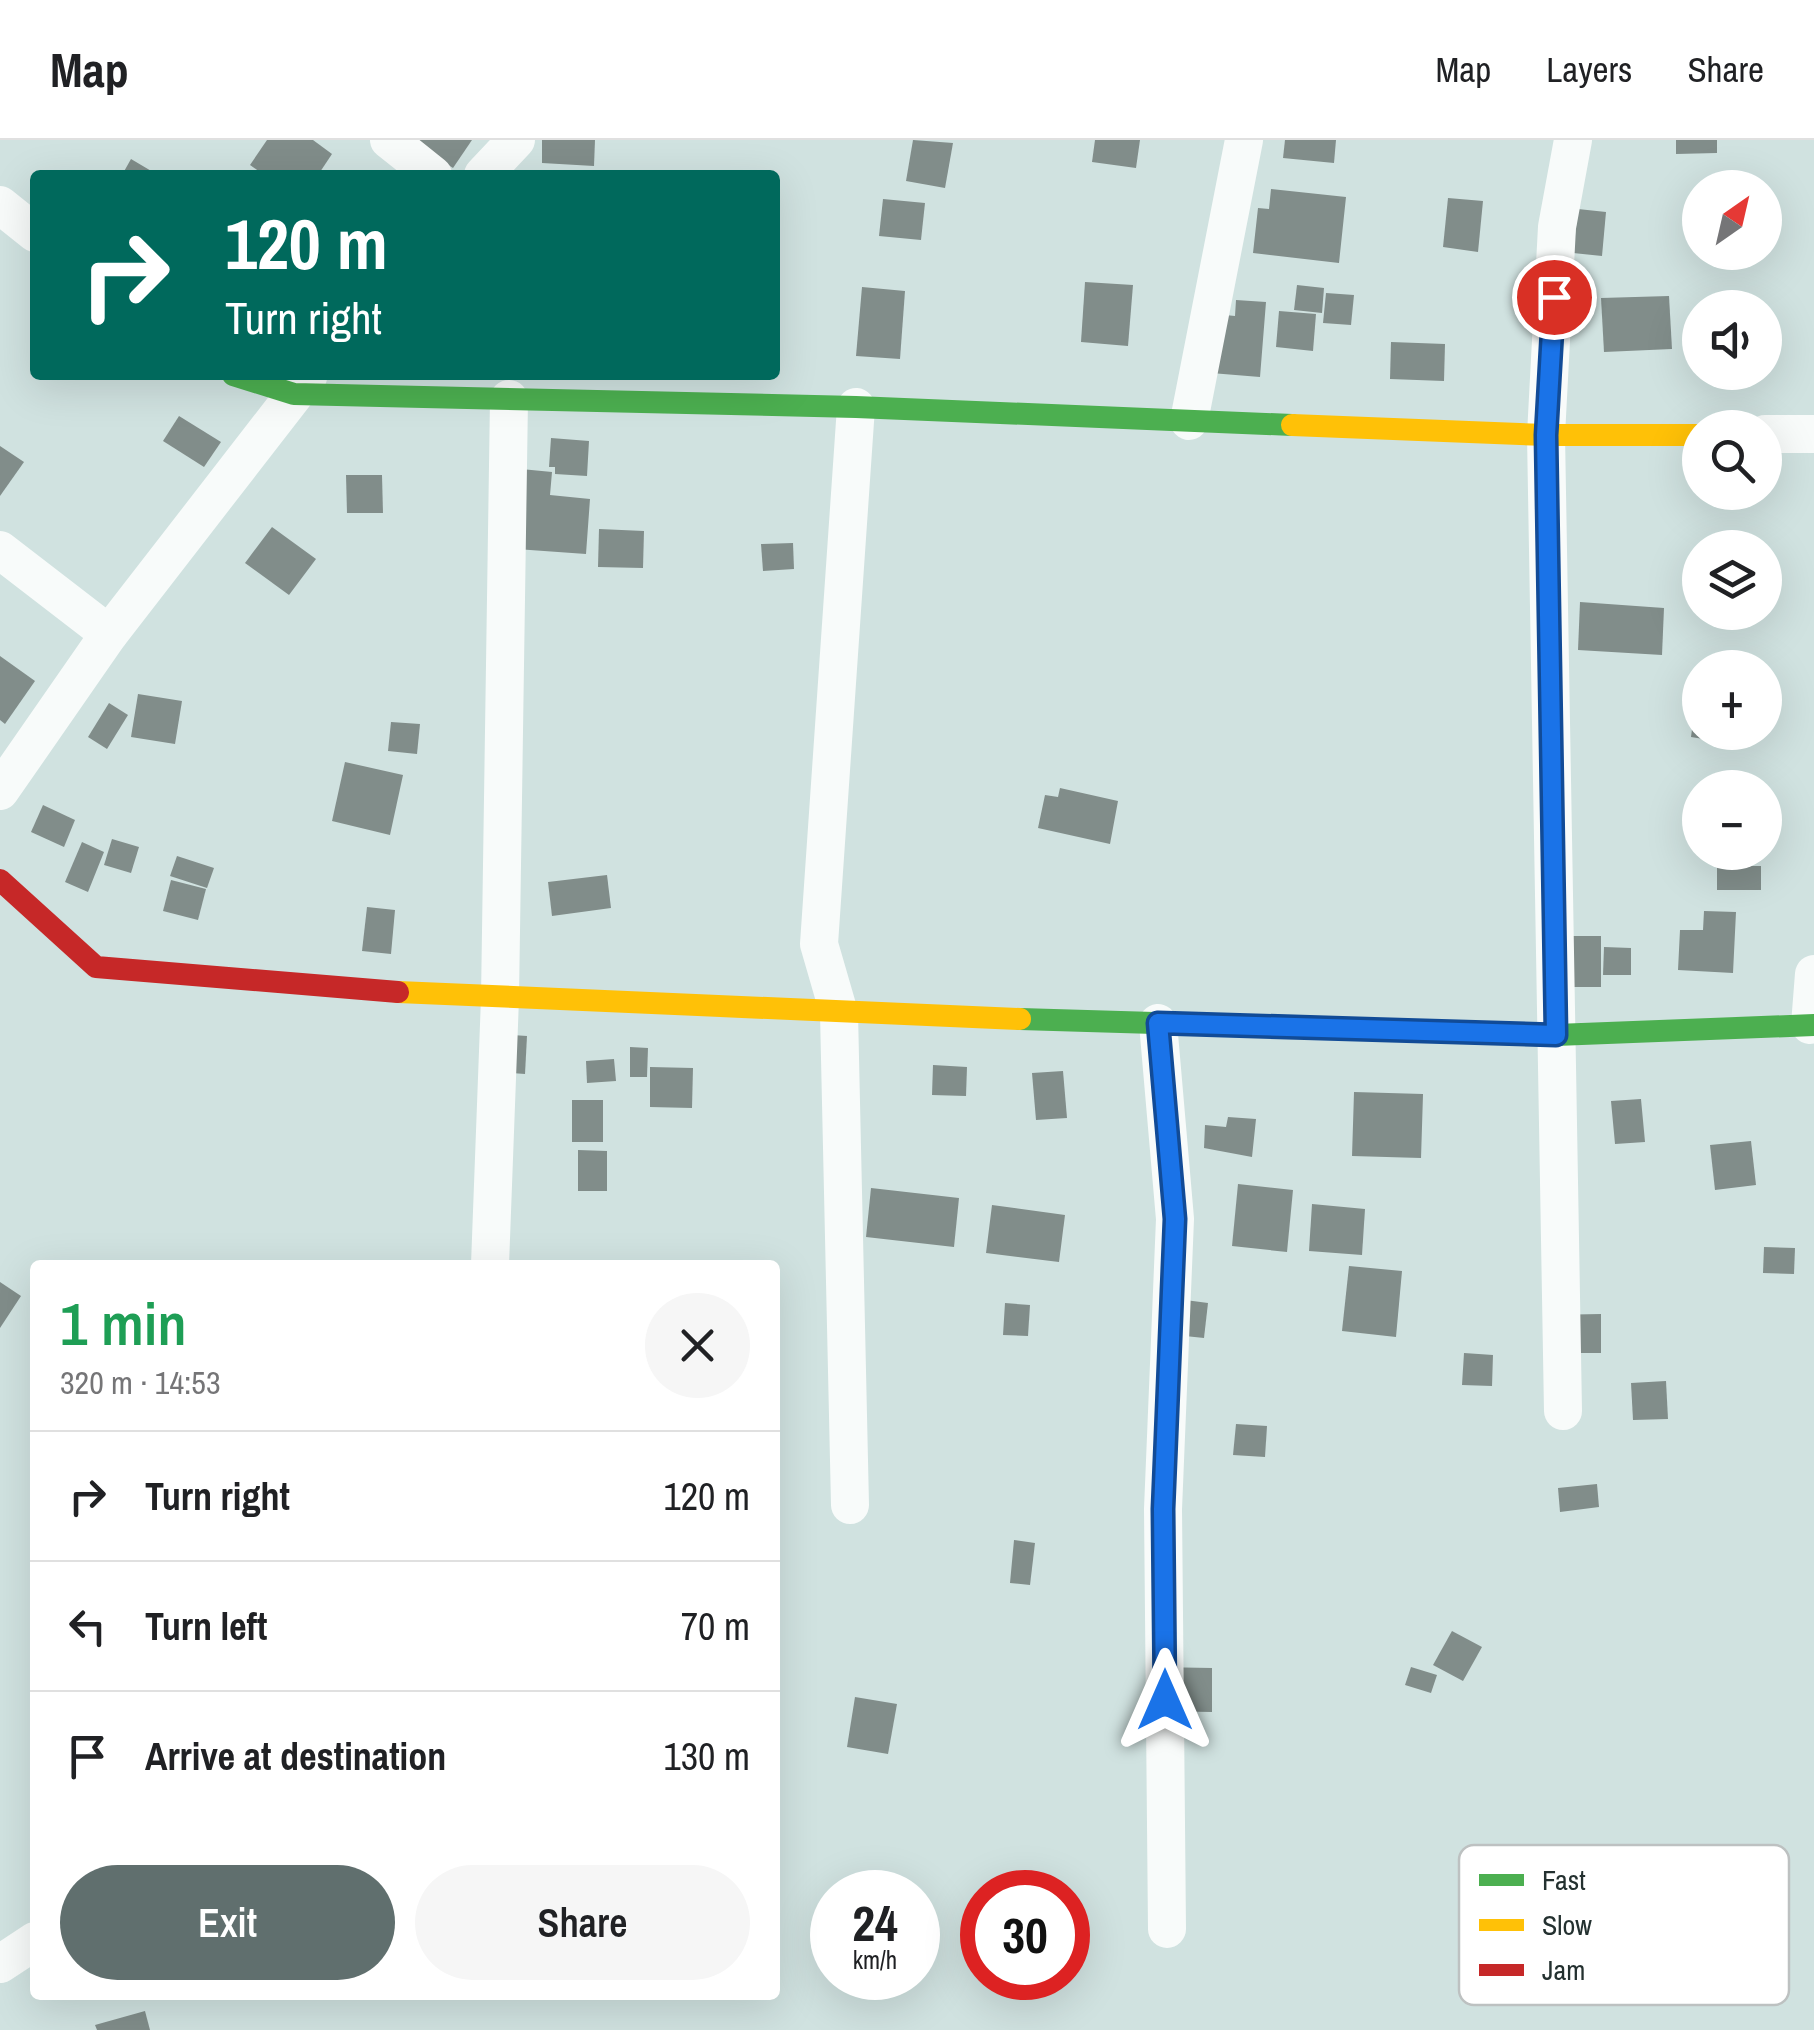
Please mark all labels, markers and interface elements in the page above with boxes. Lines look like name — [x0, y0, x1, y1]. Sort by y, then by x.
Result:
text: Map — [50, 37, 129, 102]
text: Map — [1435, 46, 1491, 93]
text: Layers — [1546, 46, 1632, 93]
text: Share — [1687, 46, 1764, 93]
north arrow — [1682, 170, 1782, 270]
map controls — [1682, 170, 1782, 870]
text: 120 m — [225, 197, 388, 291]
icon: right — [60, 210, 190, 340]
pin — [1512, 255, 1597, 340]
icon: arrive — [1527, 270, 1582, 325]
text: Turn right — [225, 287, 382, 348]
button: sound — [1682, 290, 1782, 390]
button: search — [1682, 410, 1782, 510]
button: layers — [1682, 530, 1782, 630]
button: + — [1682, 650, 1782, 750]
button: − — [1682, 770, 1782, 870]
text: 1 min — [60, 1283, 187, 1364]
button: close — [645, 1293, 750, 1398]
text: 320 m · 14:53 — [60, 1361, 220, 1404]
icon: right — [60, 1469, 115, 1524]
text: Turn right — [145, 1471, 290, 1522]
text: 120 m — [663, 1471, 750, 1522]
icon: left — [60, 1599, 115, 1654]
text: Turn left — [145, 1601, 267, 1652]
text: 70 m — [681, 1601, 750, 1652]
position arrow — [1113, 1648, 1217, 1752]
icon: arrive — [60, 1729, 115, 1784]
text: Arrive at destination — [145, 1731, 446, 1782]
text: 130 m — [663, 1731, 750, 1782]
legend — [1459, 1845, 1789, 2005]
text: Fast — [1542, 1861, 1586, 1899]
button: Exit — [60, 1865, 395, 1980]
button: Share — [415, 1865, 750, 1980]
speed limit sign: 30 — [960, 1870, 1090, 2000]
text: 24 — [852, 1889, 898, 1957]
text: Slow — [1542, 1906, 1592, 1944]
text: km/h — [853, 1943, 897, 1977]
text: Jam — [1542, 1951, 1585, 1989]

